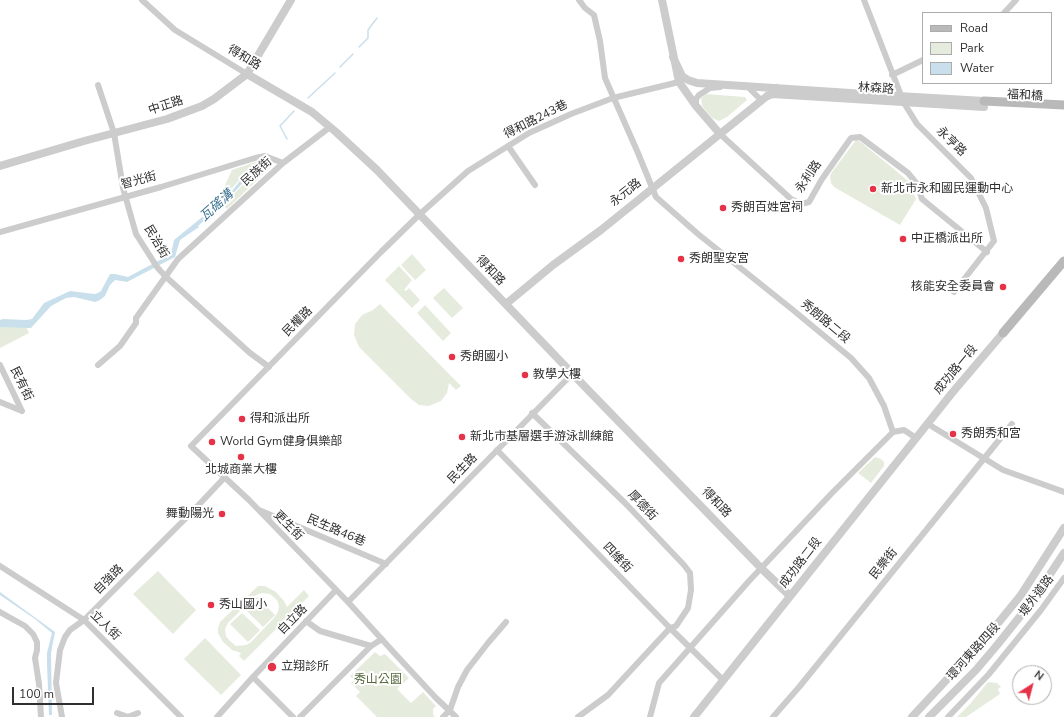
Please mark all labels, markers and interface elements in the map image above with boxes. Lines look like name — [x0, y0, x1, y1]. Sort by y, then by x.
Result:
legend — [922, 12, 1052, 84]
text: Road — [960, 20, 988, 36]
text: Park — [960, 40, 984, 56]
street label: 得和路 — [225, 43, 263, 73]
text: Water — [960, 60, 994, 76]
street label: 林森路 — [858, 81, 894, 97]
street label: 福和橋 — [1007, 88, 1043, 104]
street label: 中正路 — [147, 94, 185, 118]
street label: 得和路243巷 — [502, 98, 570, 142]
street label: 永亨路 — [933, 124, 969, 160]
street label: 民族街 — [239, 155, 275, 189]
street label: 永利路 — [793, 158, 825, 196]
street label: 智光街 — [120, 169, 158, 193]
street label: 永元路 — [607, 176, 645, 210]
place label: 新北市永和國民運動中心 — [881, 182, 1013, 196]
marker: 新北市永和國民運動中心 — [868, 184, 878, 194]
water label: 瓦磘溝 — [197, 187, 237, 225]
place label: 秀朗百姓宮祠 — [731, 201, 803, 215]
marker: 秀朗百姓宮祠 — [718, 203, 728, 213]
street label: 民治街 — [141, 223, 171, 261]
place label: 中正橋派出所 — [911, 232, 983, 246]
marker: 中正橋派出所 — [898, 234, 908, 244]
place label: 秀朗聖安宮 — [689, 252, 749, 266]
street label: 得和路 — [472, 253, 508, 289]
marker: 秀朗聖安宮 — [676, 254, 686, 264]
place label: 核能安全委員會 — [911, 280, 995, 294]
marker: 核能安全委員會 — [998, 282, 1008, 292]
street label: 秀朗路二段 — [797, 297, 853, 347]
street label: 民權路 — [280, 304, 316, 340]
street label: 成功路一段 — [931, 342, 981, 398]
place label: 秀朗國小 — [460, 350, 508, 364]
marker: 秀朗國小 — [447, 352, 457, 362]
street label: 民有街 — [7, 365, 35, 403]
place label: 教學大樓 — [533, 368, 581, 382]
marker: 教學大樓 — [520, 370, 530, 380]
place label: 得和派出所 — [250, 412, 310, 426]
marker: 得和派出所 — [237, 414, 247, 424]
place label: 秀朗秀和宮 — [961, 427, 1021, 441]
marker: 秀朗秀和宮 — [948, 429, 958, 439]
place label: 新北市基層選手游泳訓練館 — [470, 430, 614, 444]
marker: 新北市基層選手游泳訓練館 — [457, 432, 467, 442]
place label: World Gym健身俱樂部 — [220, 435, 342, 449]
marker: World Gym健身俱樂部 — [207, 437, 217, 447]
street label: 民生路 — [445, 451, 481, 487]
marker: 北城商業大樓 — [236, 452, 246, 462]
place label: 北城商業大樓 — [205, 463, 277, 477]
street label: 得和路 — [698, 485, 734, 521]
street label: 厚德街 — [624, 488, 660, 524]
place label: 舞動陽光 — [166, 507, 214, 521]
street label: 更生街 — [270, 508, 306, 544]
marker: 舞動陽光 — [217, 509, 227, 519]
street label: 民生路46巷 — [304, 512, 368, 550]
street label: 成功路二段 — [777, 535, 825, 591]
street label: 四維街 — [599, 540, 635, 576]
street label: 民樂街 — [867, 545, 901, 583]
street label: 自強路 — [91, 562, 127, 598]
street label: 堤外道路 — [1017, 572, 1057, 620]
place label: 秀山國小 — [219, 598, 267, 612]
marker: 秀山國小 — [206, 600, 216, 610]
street label: 自立路 — [275, 602, 311, 638]
street label: 立人街 — [87, 608, 123, 644]
street label: 環河東路四段 — [945, 620, 1003, 684]
place label: 立翔診所 — [281, 660, 329, 674]
marker: 立翔診所 — [266, 661, 278, 673]
north arrow — [1012, 665, 1052, 705]
text: N — [1031, 667, 1046, 684]
park label: 秀山公園 — [354, 673, 402, 687]
scale bar — [14, 679, 96, 705]
text: 100 m — [19, 686, 54, 702]

